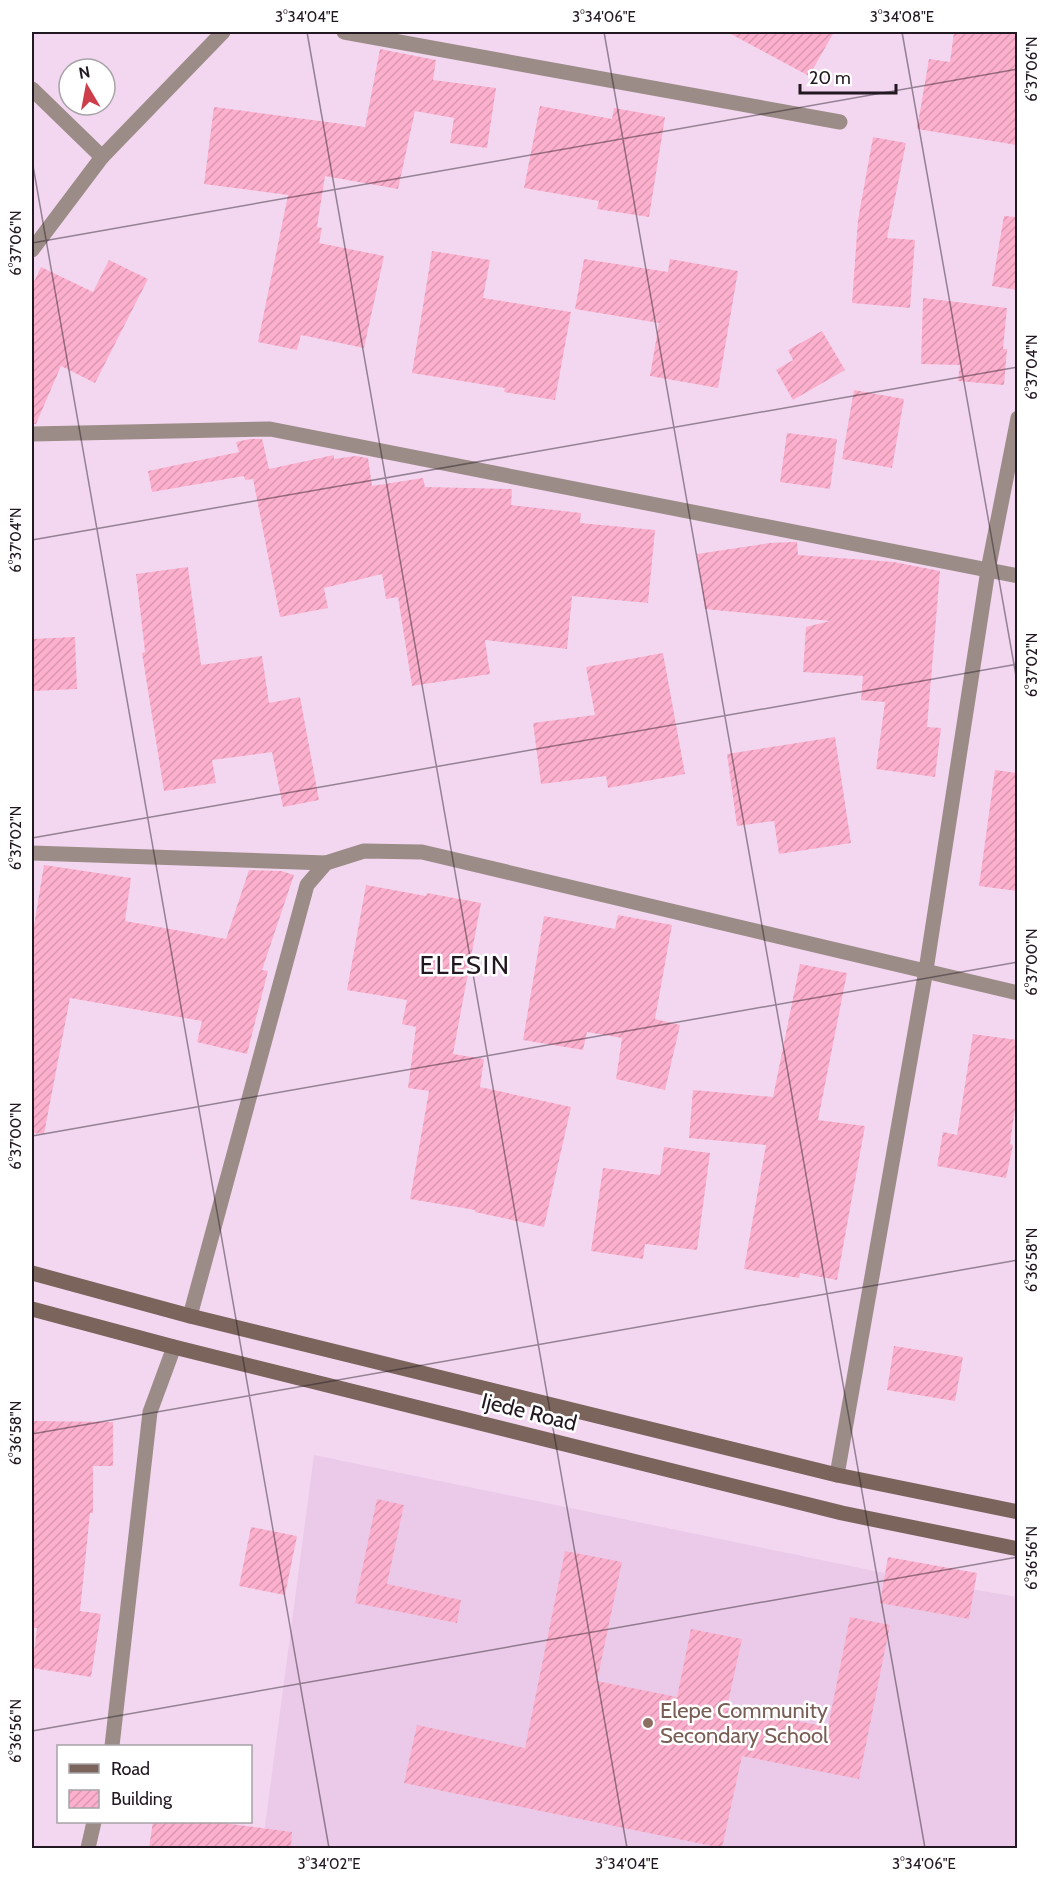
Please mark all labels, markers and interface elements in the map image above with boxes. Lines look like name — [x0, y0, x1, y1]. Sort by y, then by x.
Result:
text: 3°34'04"E — [275, 8, 339, 26]
text: 3°34'06"E — [572, 8, 636, 26]
text: 3°34'08"E — [870, 8, 934, 26]
text: 6°37'06"N — [1023, 36, 1041, 102]
north arrow — [57, 57, 117, 117]
scale bar — [800, 57, 896, 95]
text: N — [77, 62, 92, 83]
text: 20 m — [809, 67, 851, 89]
text: 6°37'06"N — [7, 210, 25, 276]
text: 6°37'04"N — [1023, 334, 1041, 400]
text: 6°37'04"N — [7, 507, 25, 573]
text: 6°37'02"N — [1023, 633, 1041, 697]
text: 6°37'02"N — [7, 806, 25, 870]
text: 6°37'00"N — [1023, 928, 1041, 996]
district label: ELESIN — [420, 949, 510, 981]
text: 6°37'00"N — [7, 1102, 25, 1170]
text: 6°36'58"N — [1023, 1228, 1041, 1292]
street label: Ijede Road — [478, 1387, 580, 1437]
text: 6°36'58"N — [7, 1401, 25, 1465]
text: 6°36'56"N — [1023, 1526, 1041, 1590]
place label: Elepe Community Secondary School — [660, 1697, 829, 1749]
text: 6°36'56"N — [7, 1699, 25, 1763]
marker: Elepe Community Secondary School — [641, 1716, 655, 1730]
legend — [57, 1745, 252, 1823]
text: Road — [111, 1758, 150, 1780]
text: Building — [111, 1788, 173, 1810]
text: 3°34'02"E — [297, 1855, 361, 1873]
text: 3°34'04"E — [595, 1855, 659, 1873]
text: 3°34'06"E — [892, 1855, 956, 1873]

